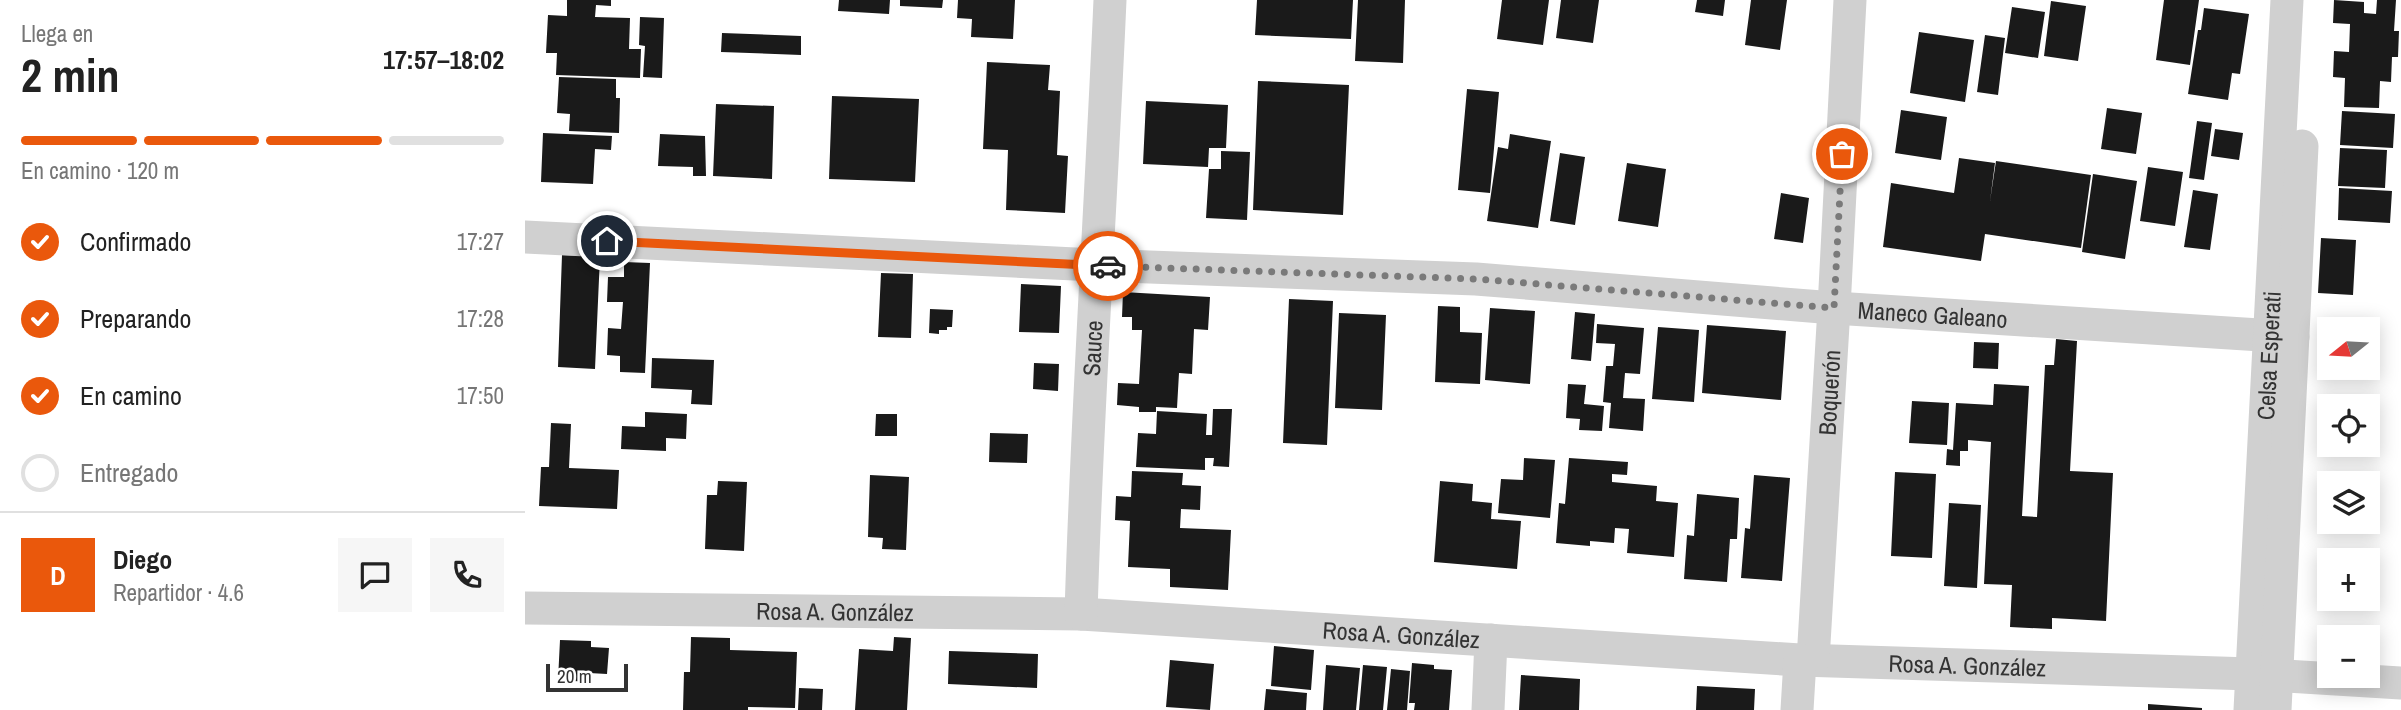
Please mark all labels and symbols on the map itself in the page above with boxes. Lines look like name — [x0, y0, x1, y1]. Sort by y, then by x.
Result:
pin — [1812, 124, 1872, 184]
pin — [577, 211, 637, 271]
courier — [1073, 231, 1143, 301]
street label: Celsa Esperati — [2249, 290, 2288, 421]
street label: Maneco Galeano — [1857, 294, 2009, 335]
north arrow — [2317, 317, 2380, 380]
street label: Sauce — [1075, 320, 1110, 377]
street label: Boquerón — [1810, 349, 1847, 436]
street label: Rosa A. González — [756, 594, 914, 628]
street label: Rosa A. González — [1322, 613, 1481, 656]
street label: Rosa A. González — [1888, 647, 2047, 684]
scale bar — [546, 661, 628, 693]

